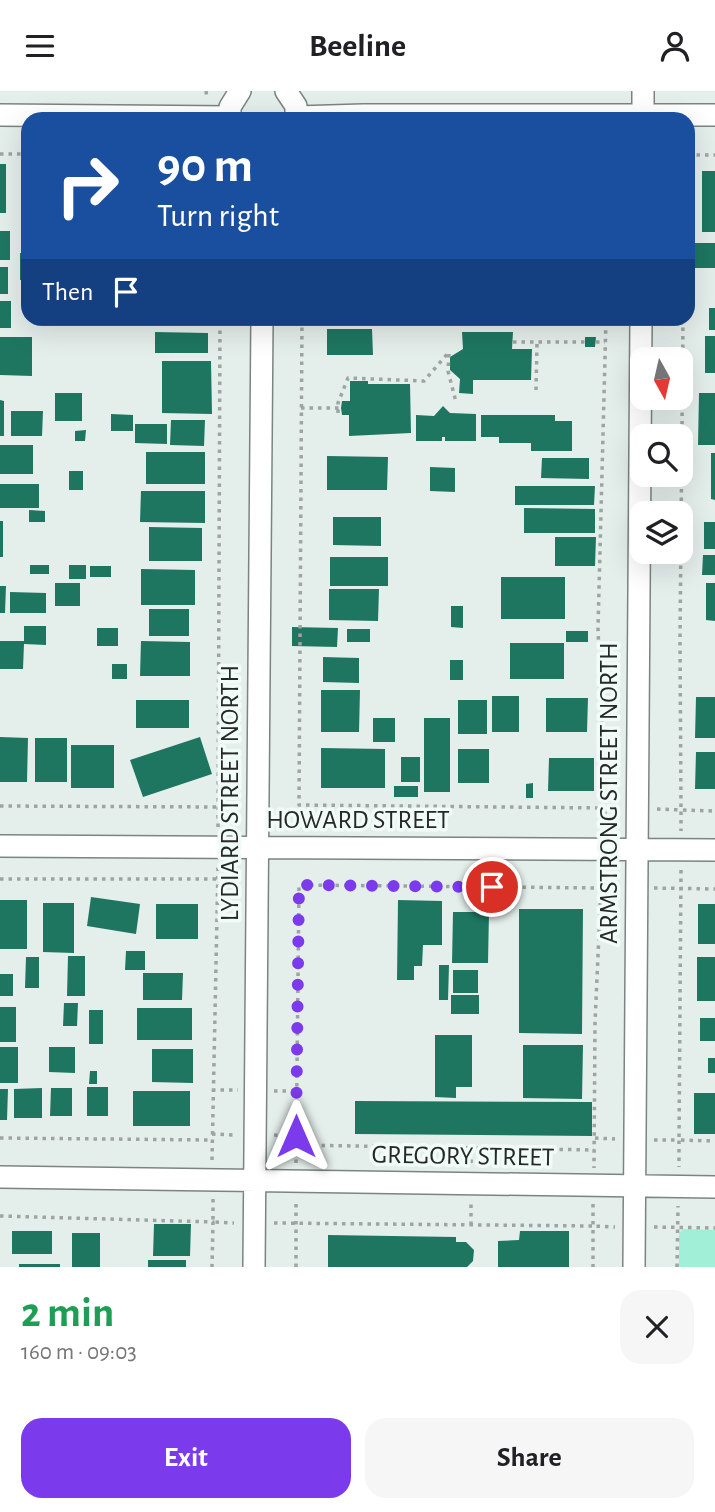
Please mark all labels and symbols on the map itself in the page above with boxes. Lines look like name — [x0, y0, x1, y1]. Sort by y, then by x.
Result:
north arrow — [630, 347, 693, 409]
street label: ARMSTRONG STREET NORTH — [596, 642, 622, 944]
street label: LYDIARD STREET NORTH — [217, 665, 243, 921]
street label: HOWARD STREET — [266, 807, 450, 833]
pin — [462, 857, 522, 917]
position arrow — [259, 1099, 333, 1173]
street label: GREGORY STREET — [371, 1141, 555, 1171]

